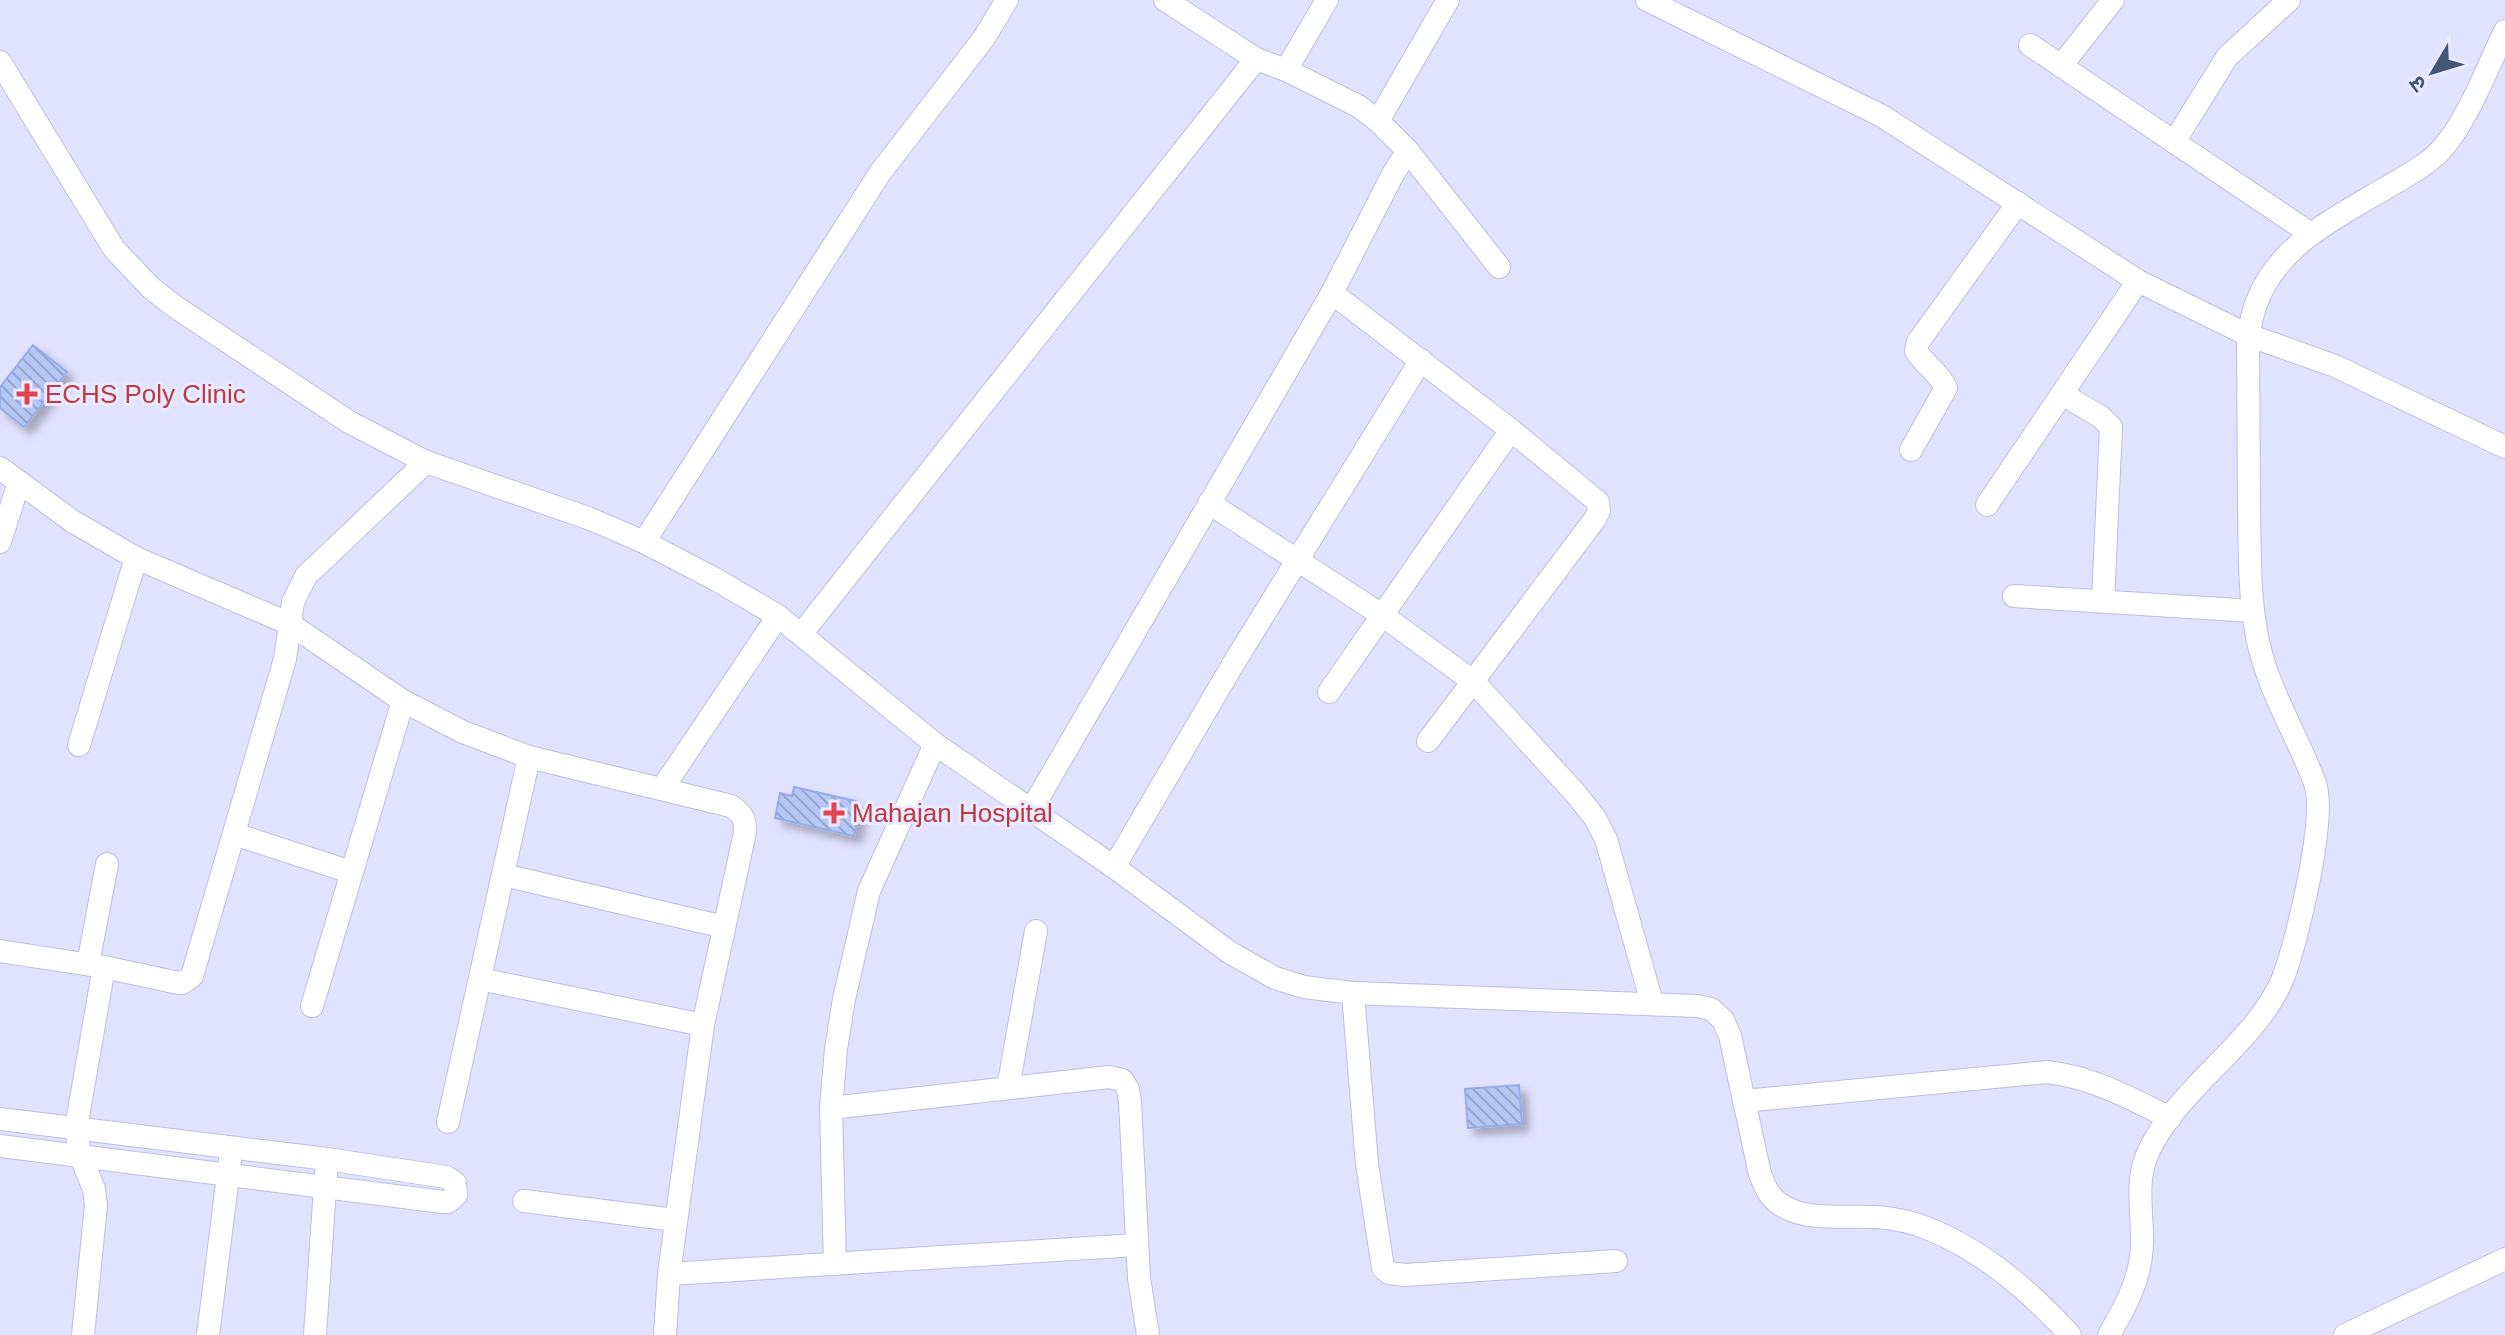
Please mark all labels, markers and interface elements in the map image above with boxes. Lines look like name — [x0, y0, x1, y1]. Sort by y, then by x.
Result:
north arrow — [2393, 32, 2473, 112]
text: उ — [2403, 70, 2431, 97]
place label: ECHS Poly Clinic — [45, 379, 246, 409]
marker: ECHS Poly Clinic — [16, 383, 38, 405]
place label: Mahajan Hospital — [852, 798, 1053, 828]
marker: Mahajan Hospital — [823, 802, 845, 824]

